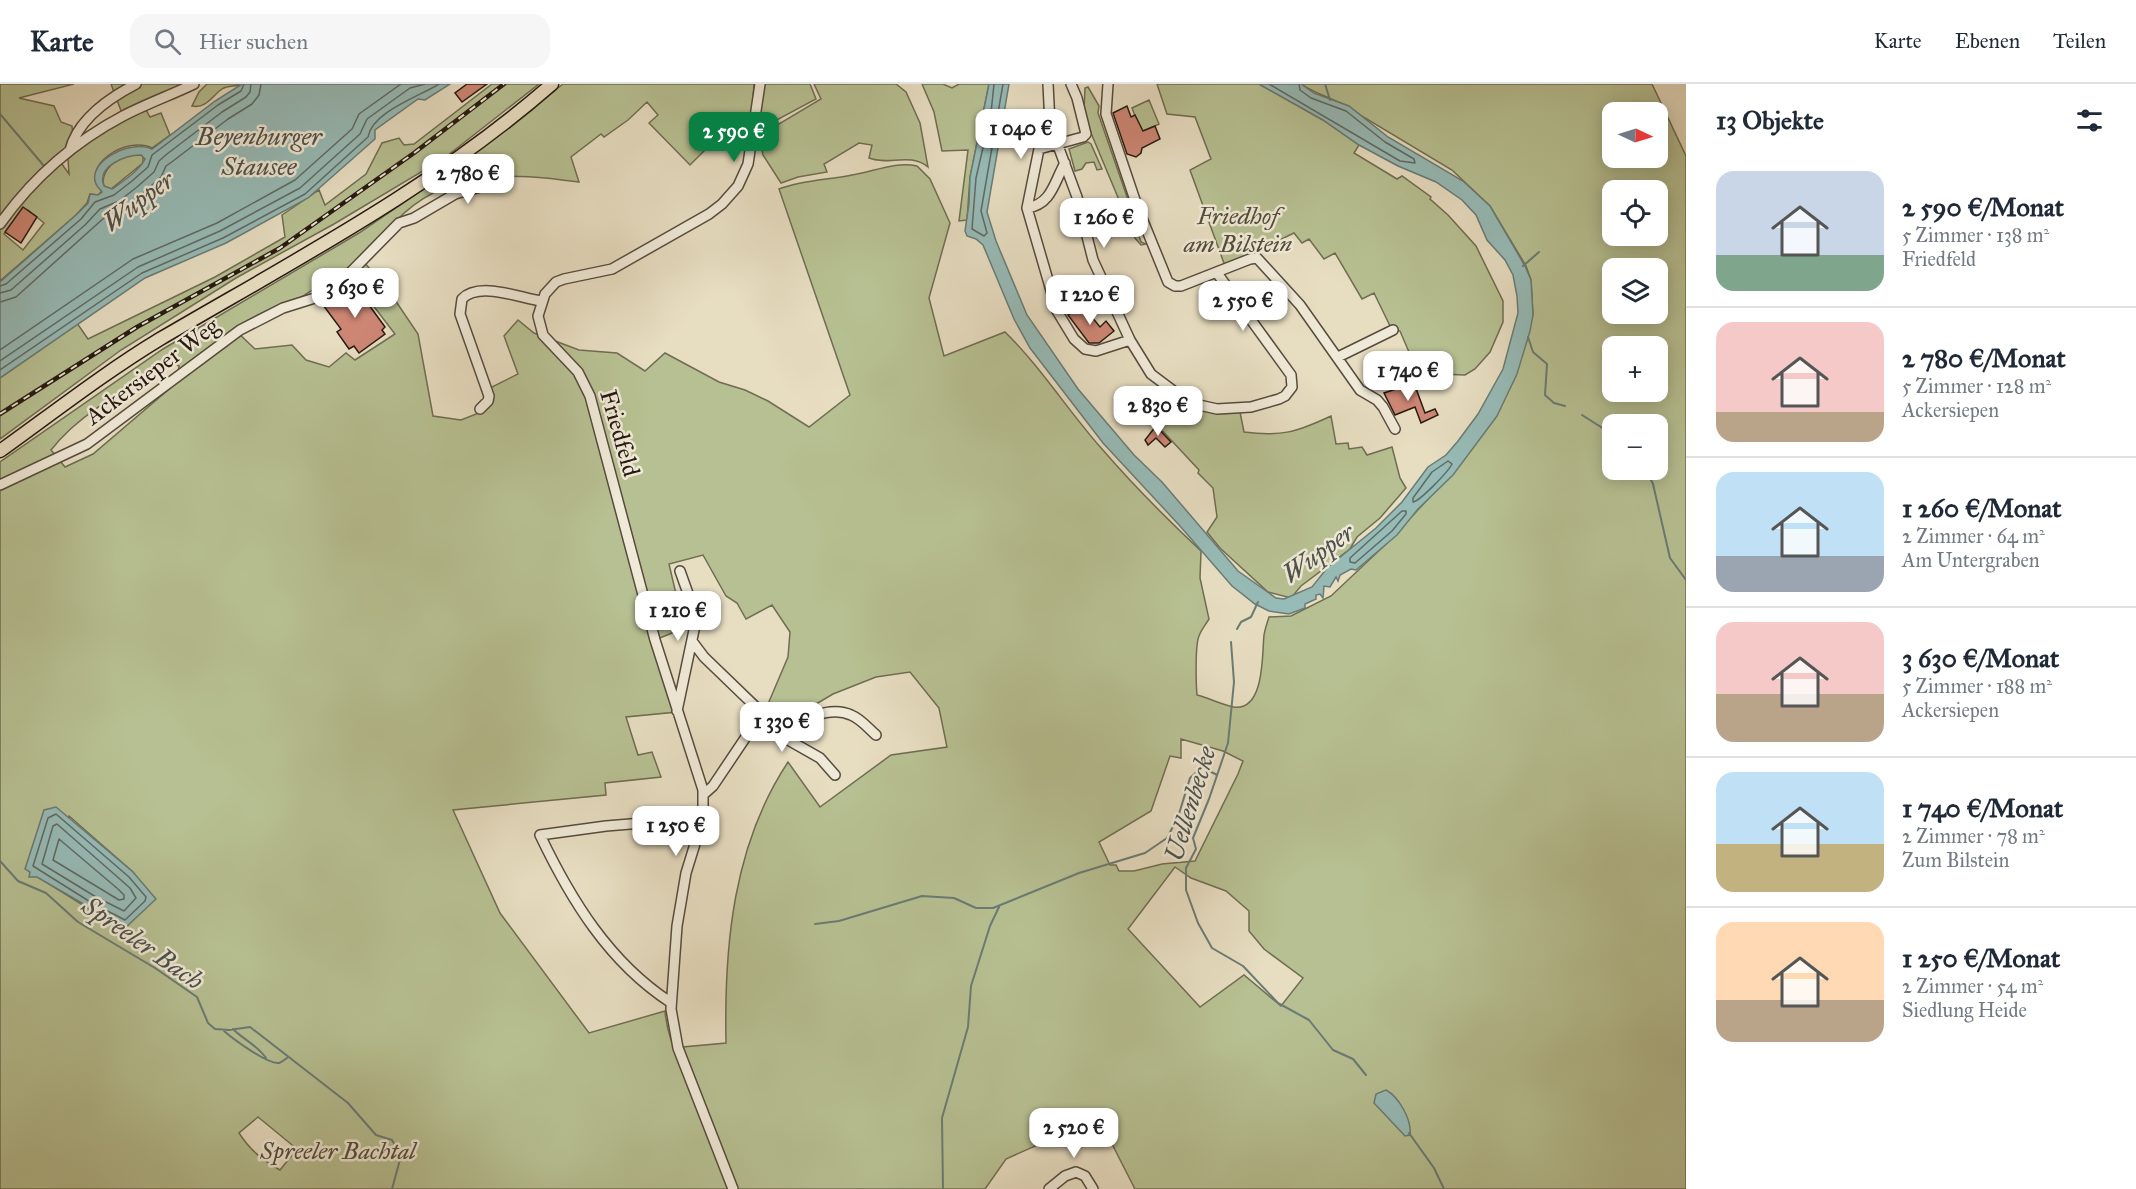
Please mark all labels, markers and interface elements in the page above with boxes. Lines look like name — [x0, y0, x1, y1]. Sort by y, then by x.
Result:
search box — [130, 14, 550, 68]
text: Karte — [30, 24, 94, 59]
icon: search — [151, 25, 184, 58]
text: Hier suchen — [199, 28, 308, 55]
text: Karte — [1874, 28, 1922, 54]
text: Ebenen — [1955, 28, 2020, 54]
text: Teilen — [2053, 28, 2106, 54]
north arrow — [1602, 102, 1668, 168]
map controls — [1602, 102, 1668, 480]
text: 13 Objekte — [1716, 104, 1824, 136]
icon: filters — [2073, 104, 2106, 137]
pin: 1 040 € — [966, 109, 1076, 160]
pin: 2 590 € — [679, 112, 789, 163]
text: 1 040 € — [989, 116, 1053, 140]
text: 2 590 € — [703, 119, 765, 143]
water label: Beyenburger Stausee — [195, 120, 323, 182]
pin: 2 780 € — [413, 154, 523, 205]
text: 2 780 € — [436, 161, 500, 185]
water label: Wupper — [96, 163, 182, 239]
button: locate — [1602, 180, 1668, 246]
text: 2 590 €/Monat — [1902, 191, 2064, 223]
icon: home — [1764, 195, 1836, 267]
pin: 1 260 € — [1049, 198, 1159, 249]
park label: Friedhof am Bilstein — [1183, 201, 1293, 259]
text: 1 260 € — [1074, 205, 1134, 229]
text: 5 Zimmer · 138 m² — [1902, 223, 2049, 247]
text: Friedfeld — [1902, 247, 1976, 271]
button: layers — [1602, 258, 1668, 324]
pin: 3 630 € — [300, 268, 410, 319]
text: 3 630 € — [326, 275, 384, 299]
pin: 1 220 € — [1035, 275, 1145, 326]
pin: 2 550 € — [1188, 281, 1298, 332]
text: 1 220 € — [1060, 282, 1120, 306]
text: 2 550 € — [1213, 288, 1273, 312]
street label: Ackersieper Weg — [78, 310, 226, 432]
button: + — [1602, 336, 1668, 402]
text: 2 780 €/Monat — [1902, 342, 2066, 374]
icon: home — [1764, 346, 1836, 418]
pin: 1 740 € — [1353, 351, 1463, 402]
text: 1 740 € — [1377, 358, 1439, 382]
text: 5 Zimmer · 128 m² — [1902, 374, 2051, 398]
street label: Friedfeld — [593, 386, 647, 480]
pin: 2 830 € — [1103, 386, 1213, 437]
text: 2 830 € — [1128, 393, 1188, 417]
text: Ackersiepen — [1902, 398, 1999, 422]
button: − — [1602, 414, 1668, 480]
text: 1 260 €/Monat — [1902, 492, 2062, 524]
icon: home — [1764, 496, 1836, 568]
water label: Wupper — [1276, 515, 1362, 591]
text: 2 Zimmer · 64 m² — [1902, 524, 2045, 548]
text: Am Untergraben — [1902, 548, 2040, 572]
pin: 1 210 € — [623, 591, 733, 642]
text: 1 210 € — [649, 598, 707, 622]
text: 3 630 €/Monat — [1902, 642, 2059, 674]
icon: home — [1764, 646, 1836, 718]
text: 5 Zimmer · 188 m² — [1902, 674, 2052, 698]
text: Ackersiepen — [1902, 698, 1999, 722]
pin: 1 330 € — [727, 702, 837, 753]
text: 1 330 € — [754, 709, 810, 733]
water label: Uellenbecke — [1157, 741, 1223, 865]
text: 1 740 €/Monat — [1902, 792, 2063, 824]
icon: home — [1764, 796, 1836, 868]
pin: 1 250 € — [621, 806, 731, 857]
text: 1 250 € — [646, 813, 706, 837]
text: 2 Zimmer · 78 m² — [1902, 824, 2045, 848]
text: Zum Bilstein — [1902, 848, 2009, 872]
water label: Spreeler Bach — [75, 889, 210, 998]
text: 1 250 €/Monat — [1902, 942, 2060, 974]
icon: home — [1764, 946, 1836, 1018]
text: 2 Zimmer · 54 m² — [1902, 974, 2043, 998]
text: Siedlung Heide — [1902, 998, 2027, 1022]
pin: 2 520 € — [1019, 1108, 1129, 1159]
text: 2 520 € — [1043, 1115, 1105, 1139]
park label: Spreeler Bachtal — [259, 1136, 418, 1166]

